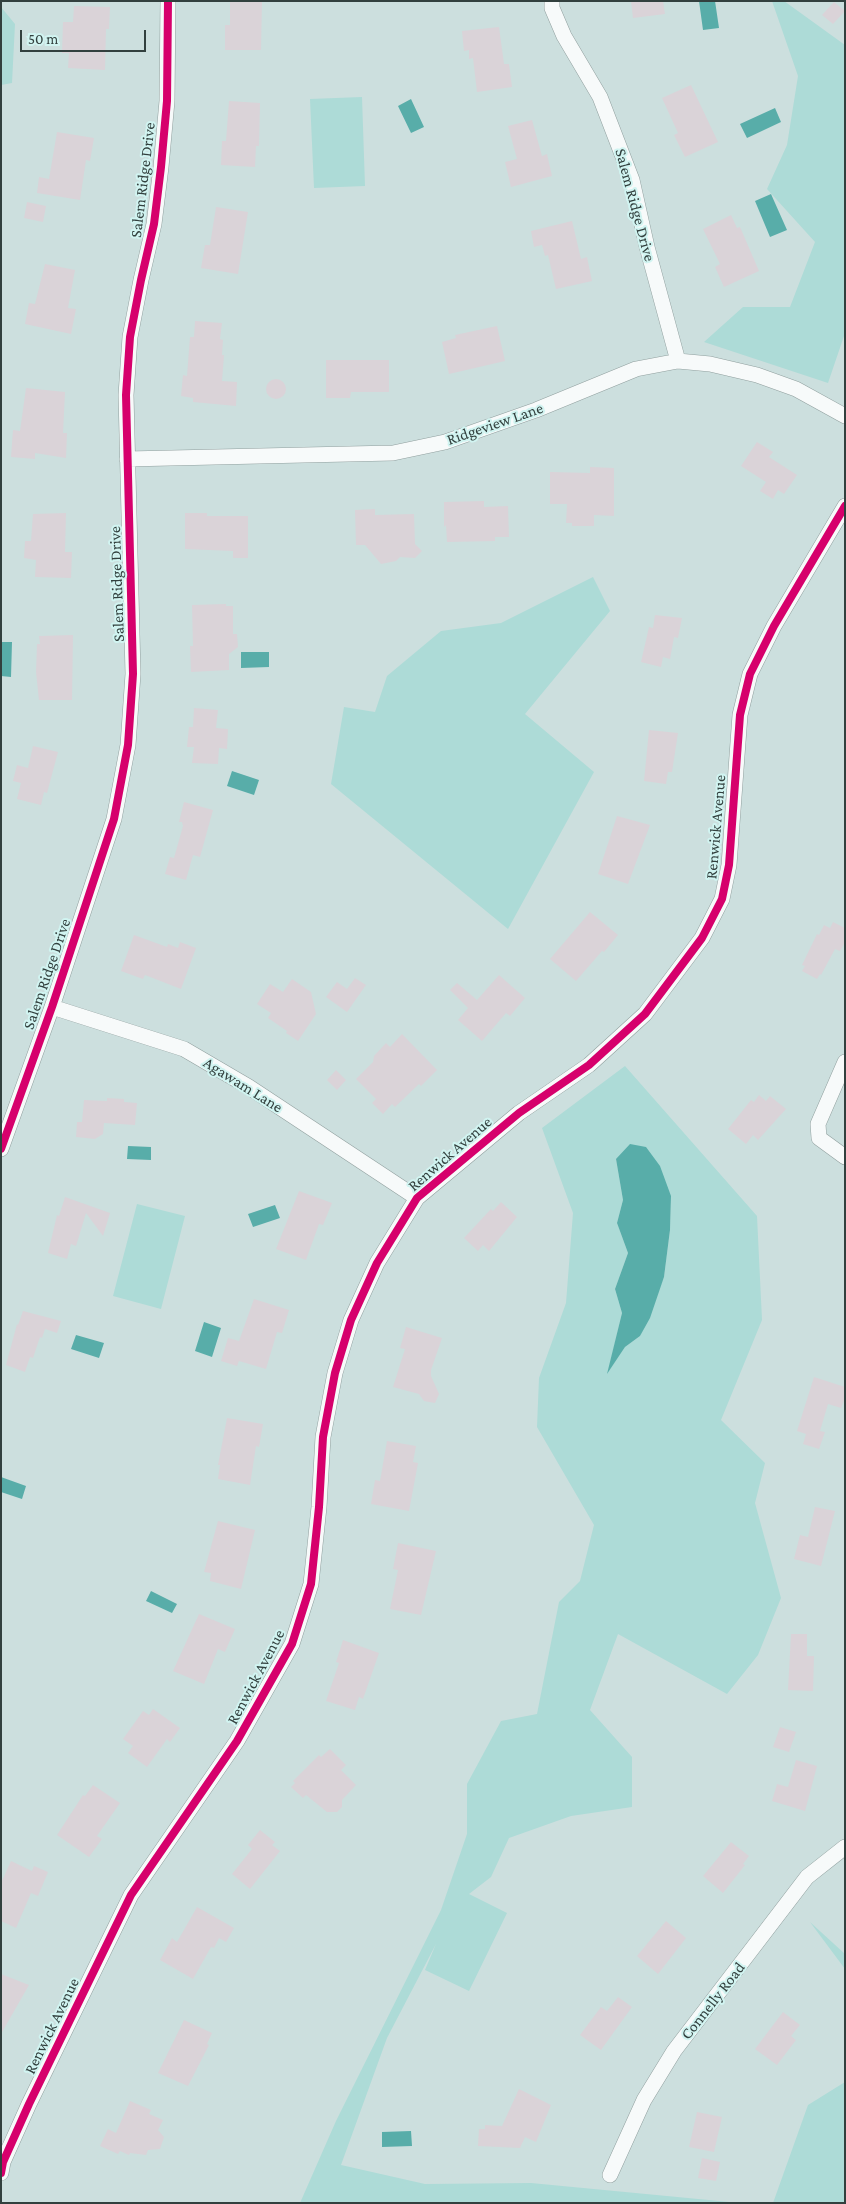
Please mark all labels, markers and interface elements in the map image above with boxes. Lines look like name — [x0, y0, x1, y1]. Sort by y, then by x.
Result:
scale bar — [22, 20, 149, 52]
text: 50 m — [28, 31, 58, 47]
street label: Salem Ridge Drive — [126, 121, 160, 239]
street label: Salem Ridge Drive — [611, 147, 659, 263]
street label: Ridgeview Lane — [444, 399, 546, 449]
street label: Salem Ridge Drive — [105, 526, 129, 642]
street label: Renwick Avenue — [702, 774, 730, 880]
street label: Salem Ridge Drive — [19, 916, 75, 1032]
street label: Agawam Lane — [200, 1053, 286, 1117]
street label: Renwick Avenue — [404, 1112, 496, 1196]
street label: Renwick Avenue — [223, 1626, 289, 1728]
street label: Connelly Road — [677, 1959, 749, 2043]
street label: Renwick Avenue — [20, 1975, 84, 2077]

